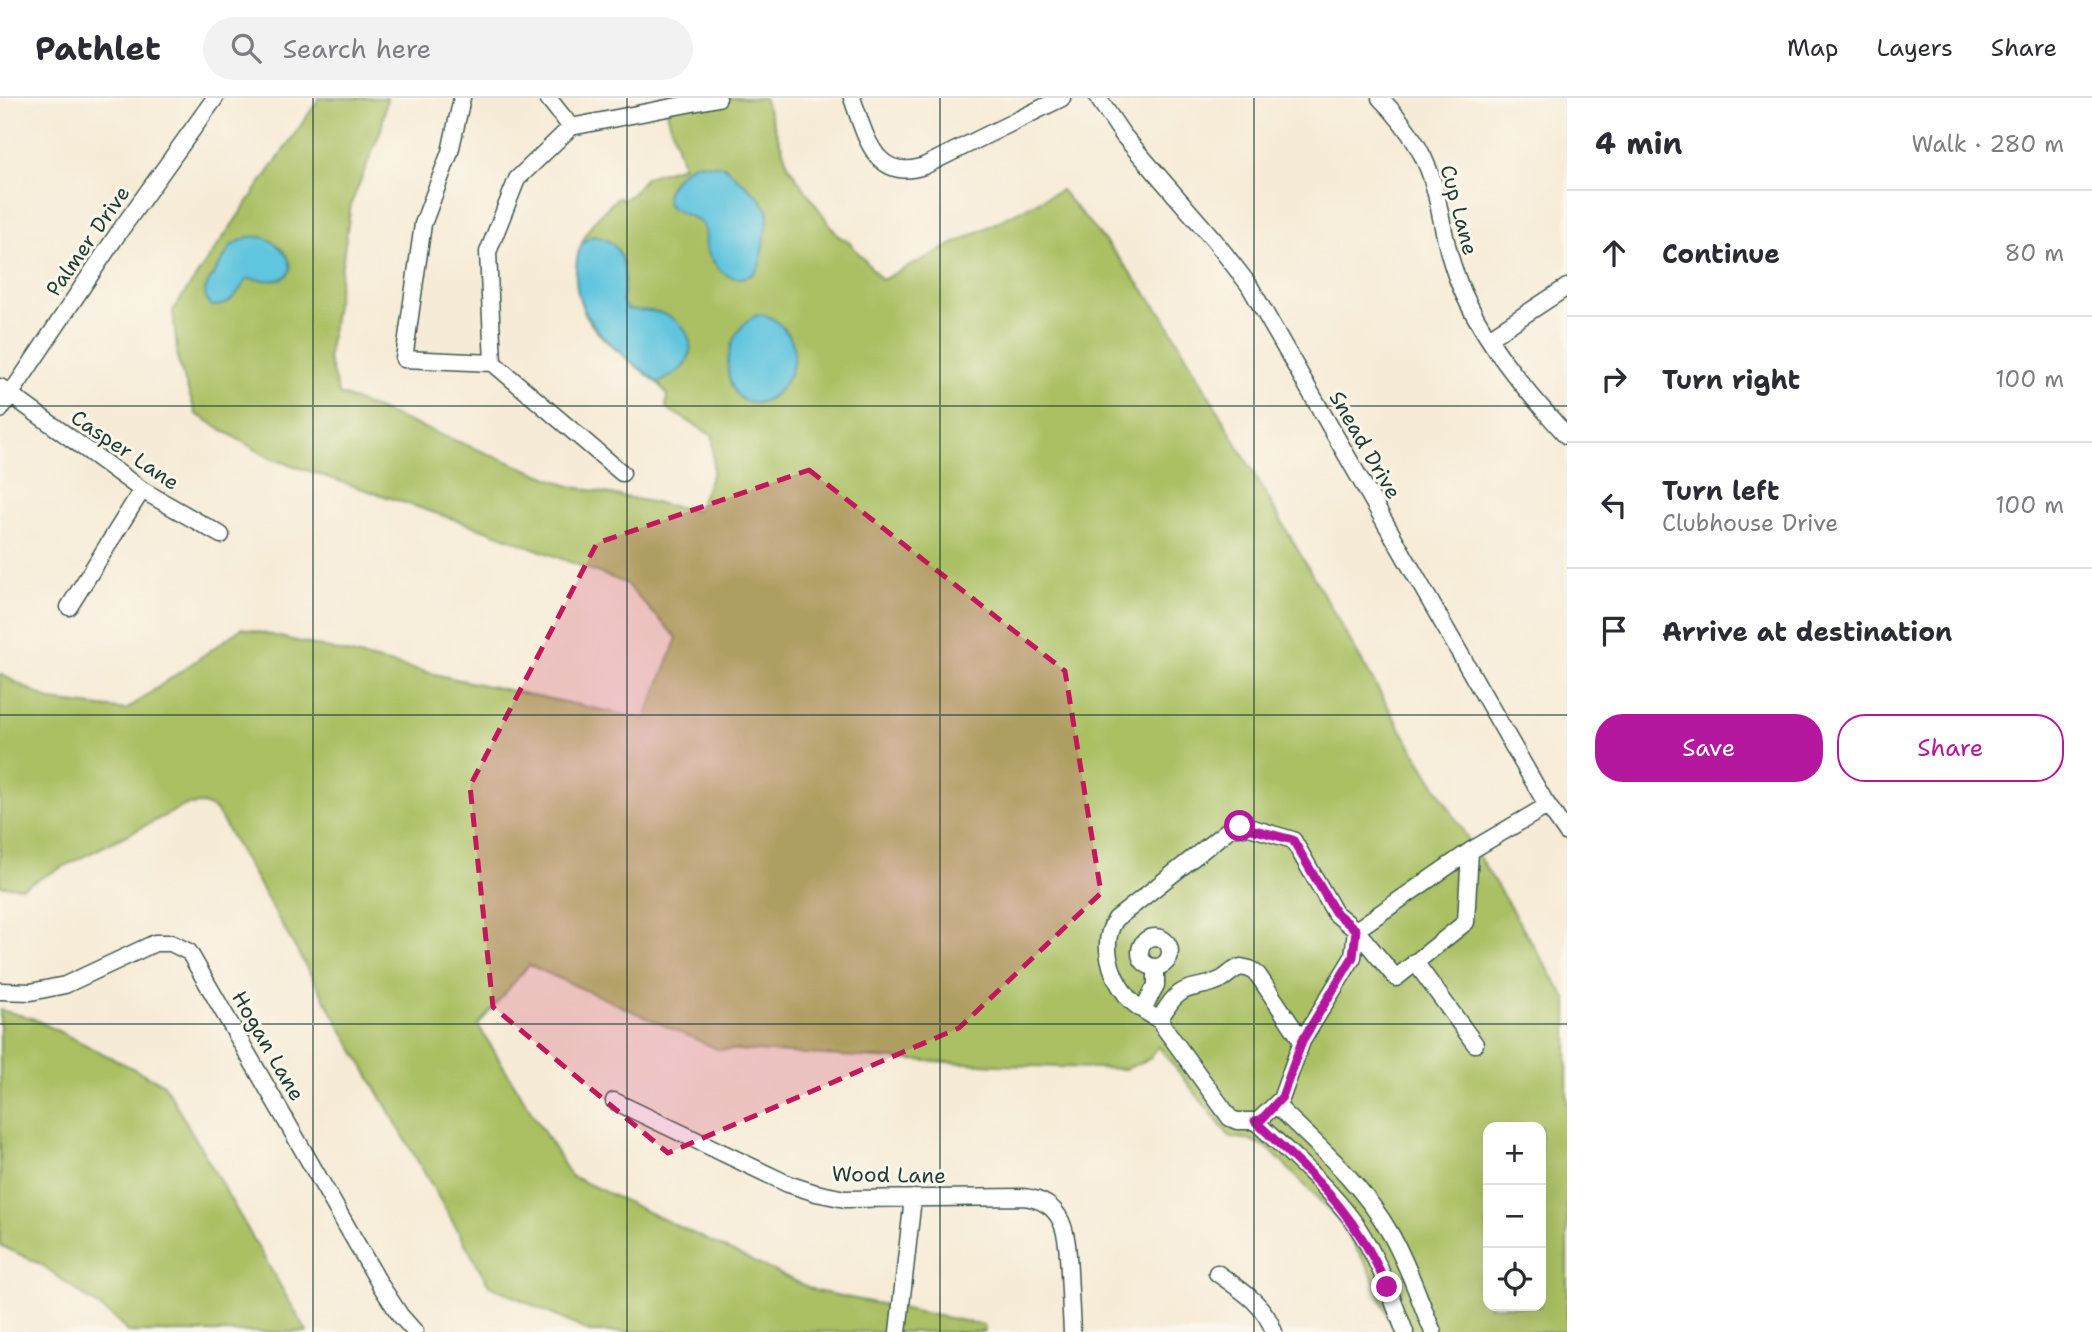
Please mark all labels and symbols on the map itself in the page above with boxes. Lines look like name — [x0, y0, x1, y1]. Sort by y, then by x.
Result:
street label: Cup Lane — [1434, 162, 1484, 258]
street label: Palmer Drive — [40, 180, 136, 302]
street label: Snead Drive — [1323, 386, 1407, 504]
street label: Casper Lane — [65, 403, 185, 497]
route start — [1224, 810, 1255, 841]
street label: Hogan Lane — [225, 986, 311, 1106]
street label: Wood Lane — [832, 1160, 946, 1190]
route end — [1371, 1271, 1402, 1302]

